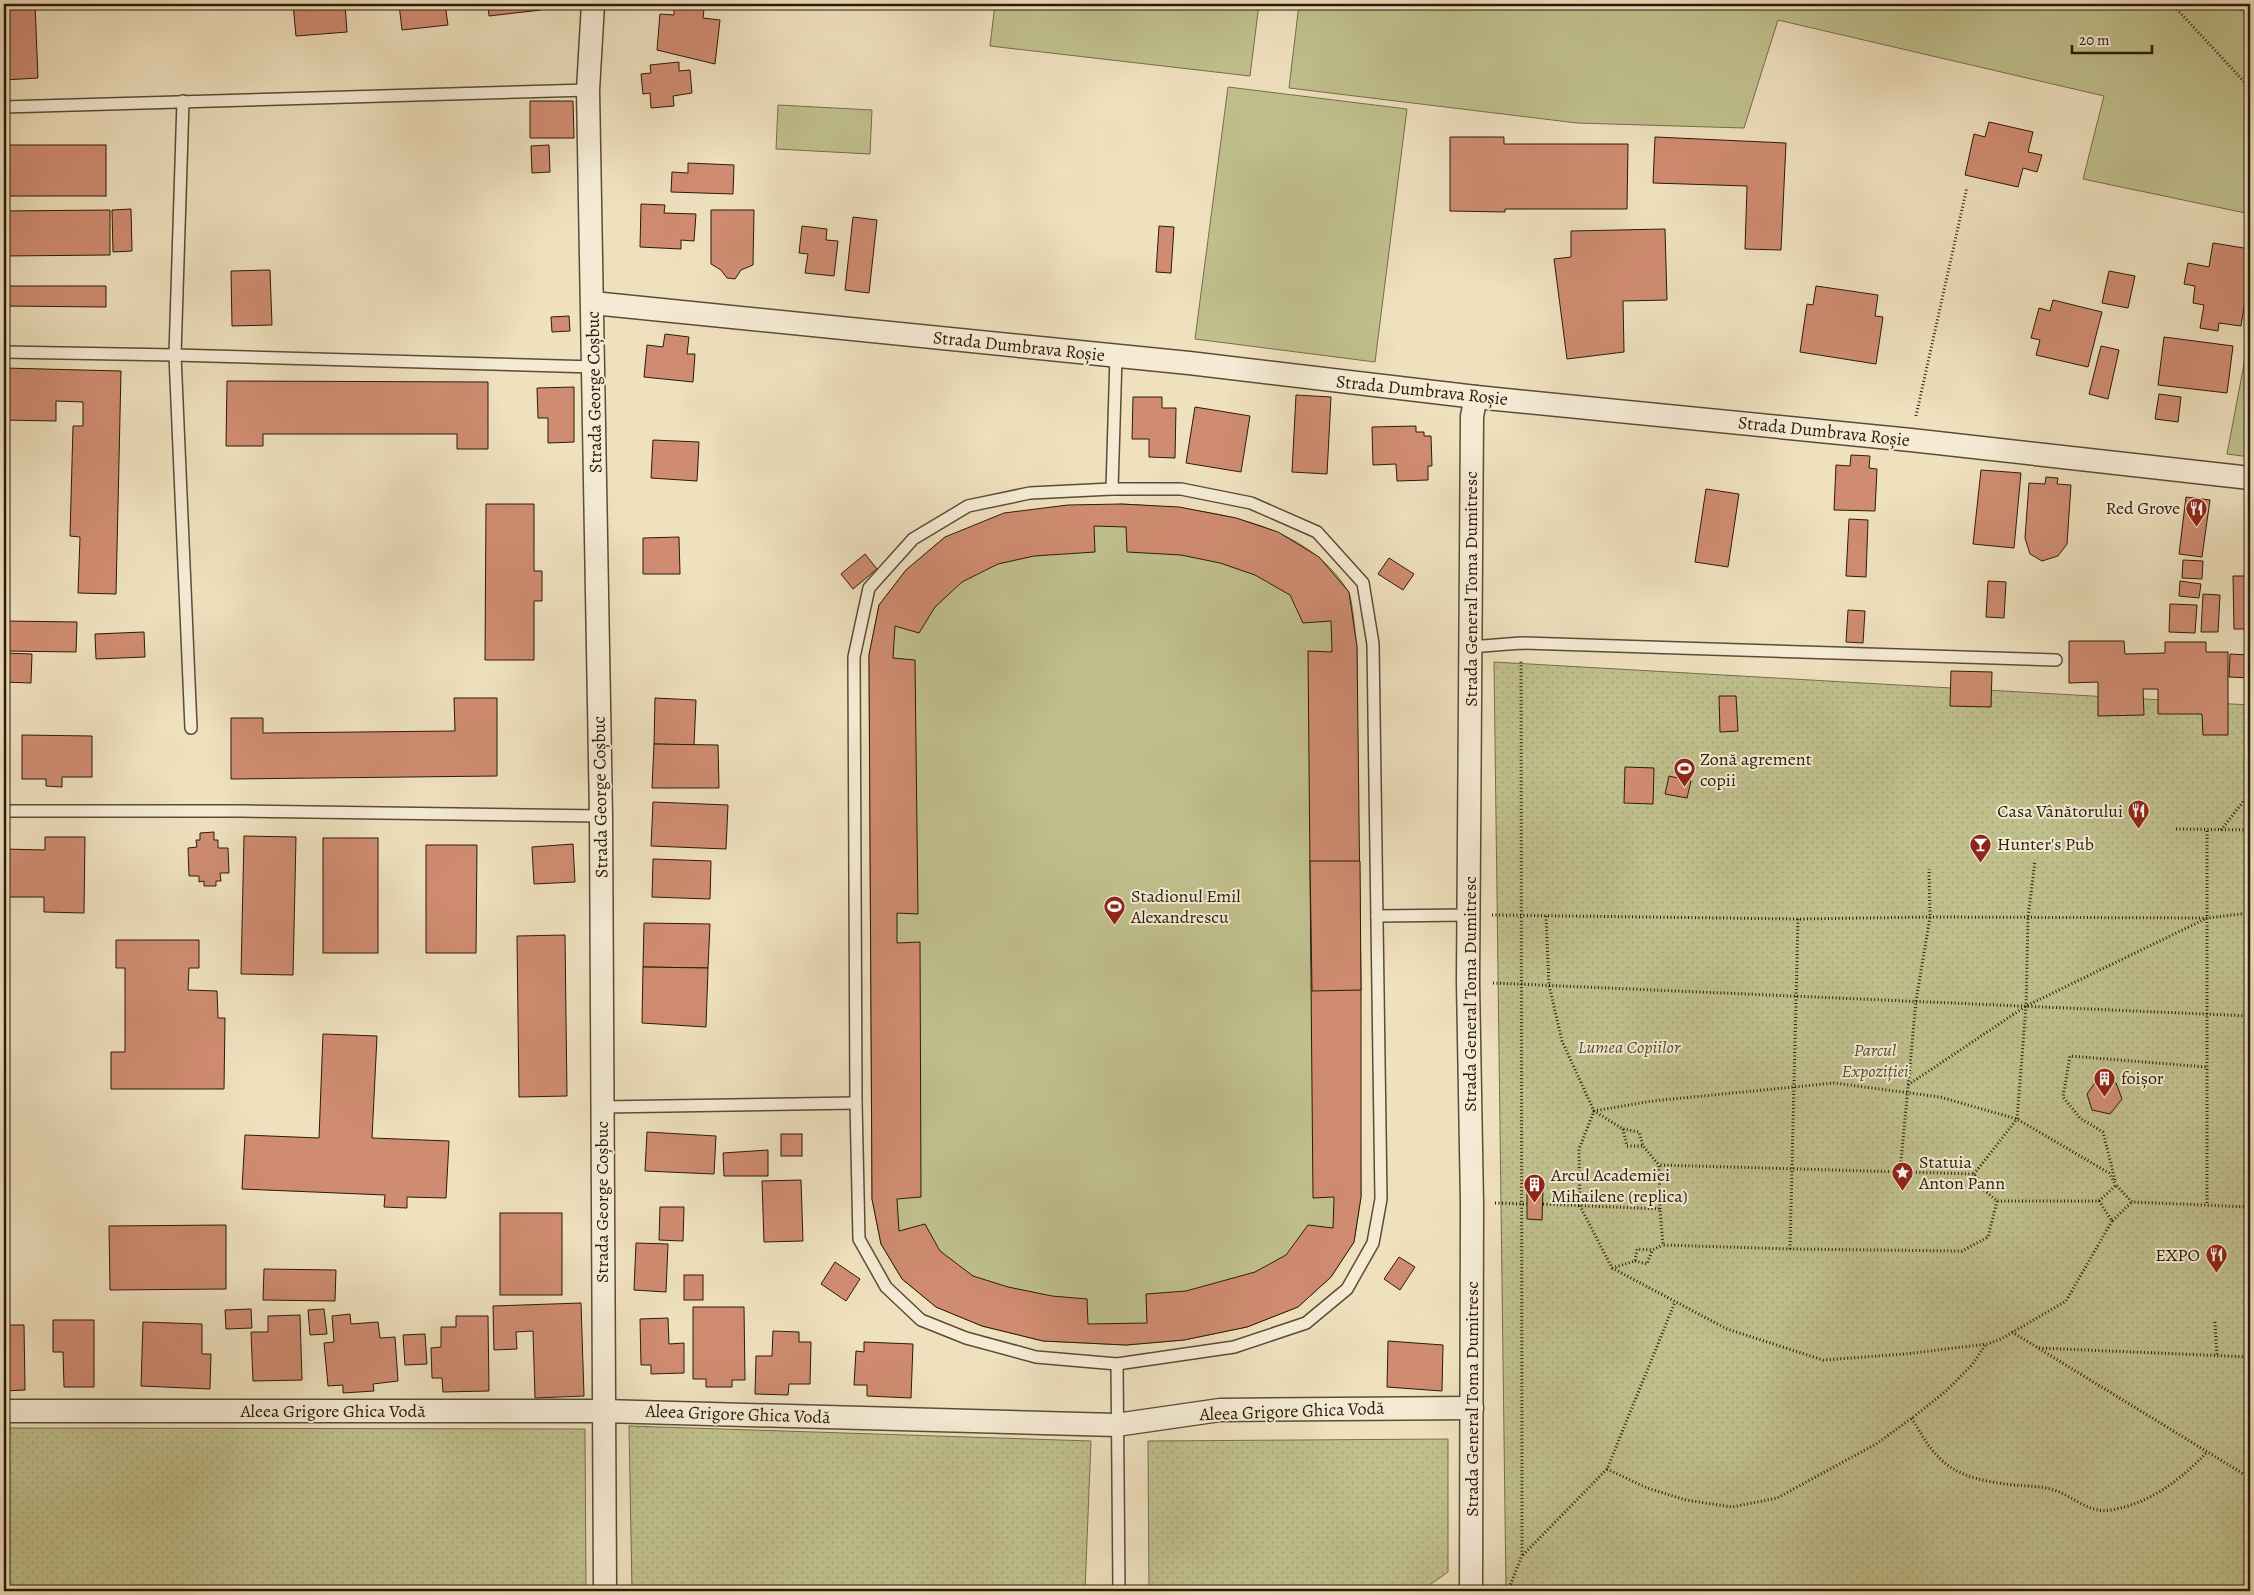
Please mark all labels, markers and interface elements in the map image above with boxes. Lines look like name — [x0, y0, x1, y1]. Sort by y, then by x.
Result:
scale bar — [2072, 22, 2152, 54]
text: 20 m — [2079, 30, 2110, 50]
street label: Strada George Coșbuc — [581, 311, 607, 473]
street label: Strada Dumbrava Roșie — [932, 325, 1106, 367]
street label: Strada Dumbrava Roșie — [1335, 369, 1509, 411]
street label: Strada Dumbrava Roșie — [1737, 410, 1911, 452]
street label: Strada General Toma Dumitresc — [1459, 471, 1483, 707]
place label: Red Grove — [2105, 496, 2180, 520]
restaurant icon: Red Grove — [2184, 496, 2208, 527]
street label: Strada George Coșbuc — [587, 716, 613, 878]
place label: Zonă agrement copii — [1700, 747, 1812, 792]
sports icon: Zonă agrement copii — [1672, 757, 1696, 788]
place label: Casa Vânătorului — [1997, 799, 2123, 823]
restaurant icon: Casa Vânătorului — [2127, 799, 2151, 830]
bar icon: Hunter's Pub — [1969, 832, 1993, 863]
place label: Hunter's Pub — [1997, 832, 2094, 856]
street label: Strada General Toma Dumitresc — [1458, 876, 1482, 1112]
place label: Stadionul Emil Alexandrescu — [1130, 884, 1241, 929]
sports icon: Stadionul Emil Alexandrescu — [1103, 894, 1127, 925]
park label: Lumea Copiilor — [1578, 1035, 1681, 1059]
park label: Parcul Expoziției — [1841, 1038, 1909, 1083]
building icon: foișor — [2093, 1066, 2117, 1097]
place label: foișor — [2121, 1066, 2164, 1090]
street label: Strada George Coșbuc — [590, 1121, 614, 1283]
place label: Statuia Anton Pann — [1918, 1150, 2005, 1195]
place icon: Statuia Anton Pann — [1891, 1160, 1915, 1191]
place label: Arcul Academiei Mihailene (replica) — [1550, 1163, 1688, 1208]
building icon: Arcul Academiei Mihailene (replica) — [1523, 1173, 1547, 1204]
place label: EXPO — [2155, 1243, 2200, 1267]
restaurant icon: EXPO — [2204, 1243, 2228, 1274]
street label: Strada General Toma Dumitresc — [1460, 1281, 1484, 1517]
street label: Aleea Grigore Ghica Vodă — [1198, 1396, 1386, 1426]
street label: Aleea Grigore Ghica Vodă — [239, 1399, 426, 1423]
street label: Aleea Grigore Ghica Vodă — [644, 1399, 832, 1429]

